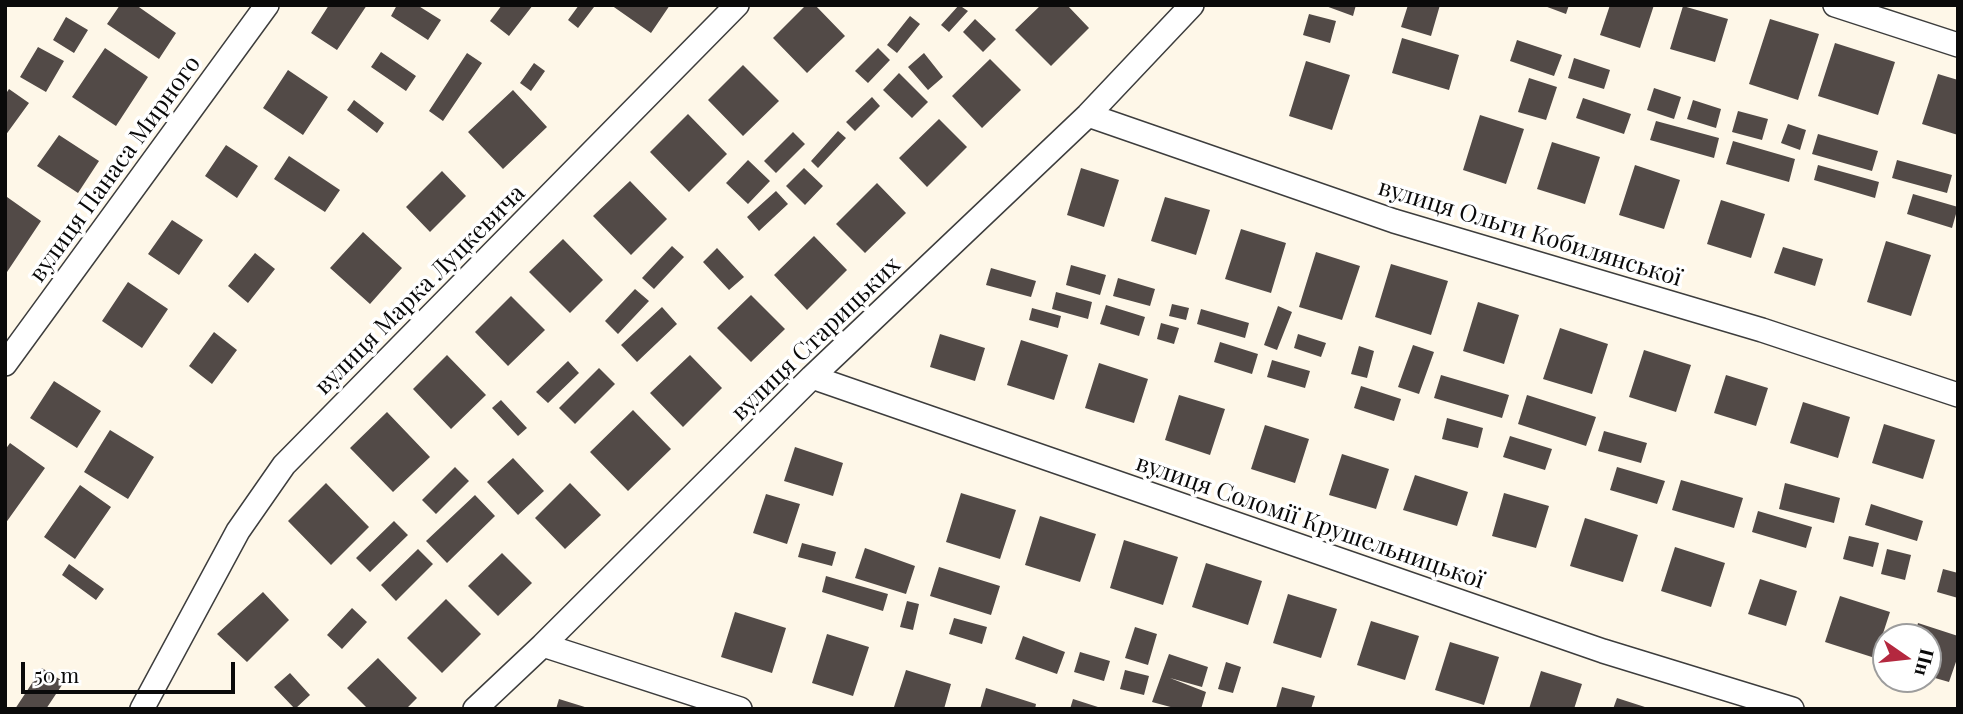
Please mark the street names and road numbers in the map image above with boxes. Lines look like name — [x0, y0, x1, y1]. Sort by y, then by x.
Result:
street label: вулиця Панаса Мирного — [23, 50, 207, 288]
street label: вулиця Ольги Кобилянської — [1375, 173, 1685, 293]
street label: вулиця Марка Луцкевича — [309, 179, 531, 401]
street label: вулиця Старицьких — [726, 251, 906, 427]
street label: вулиця Соломії Крушельницької — [1132, 449, 1488, 595]

